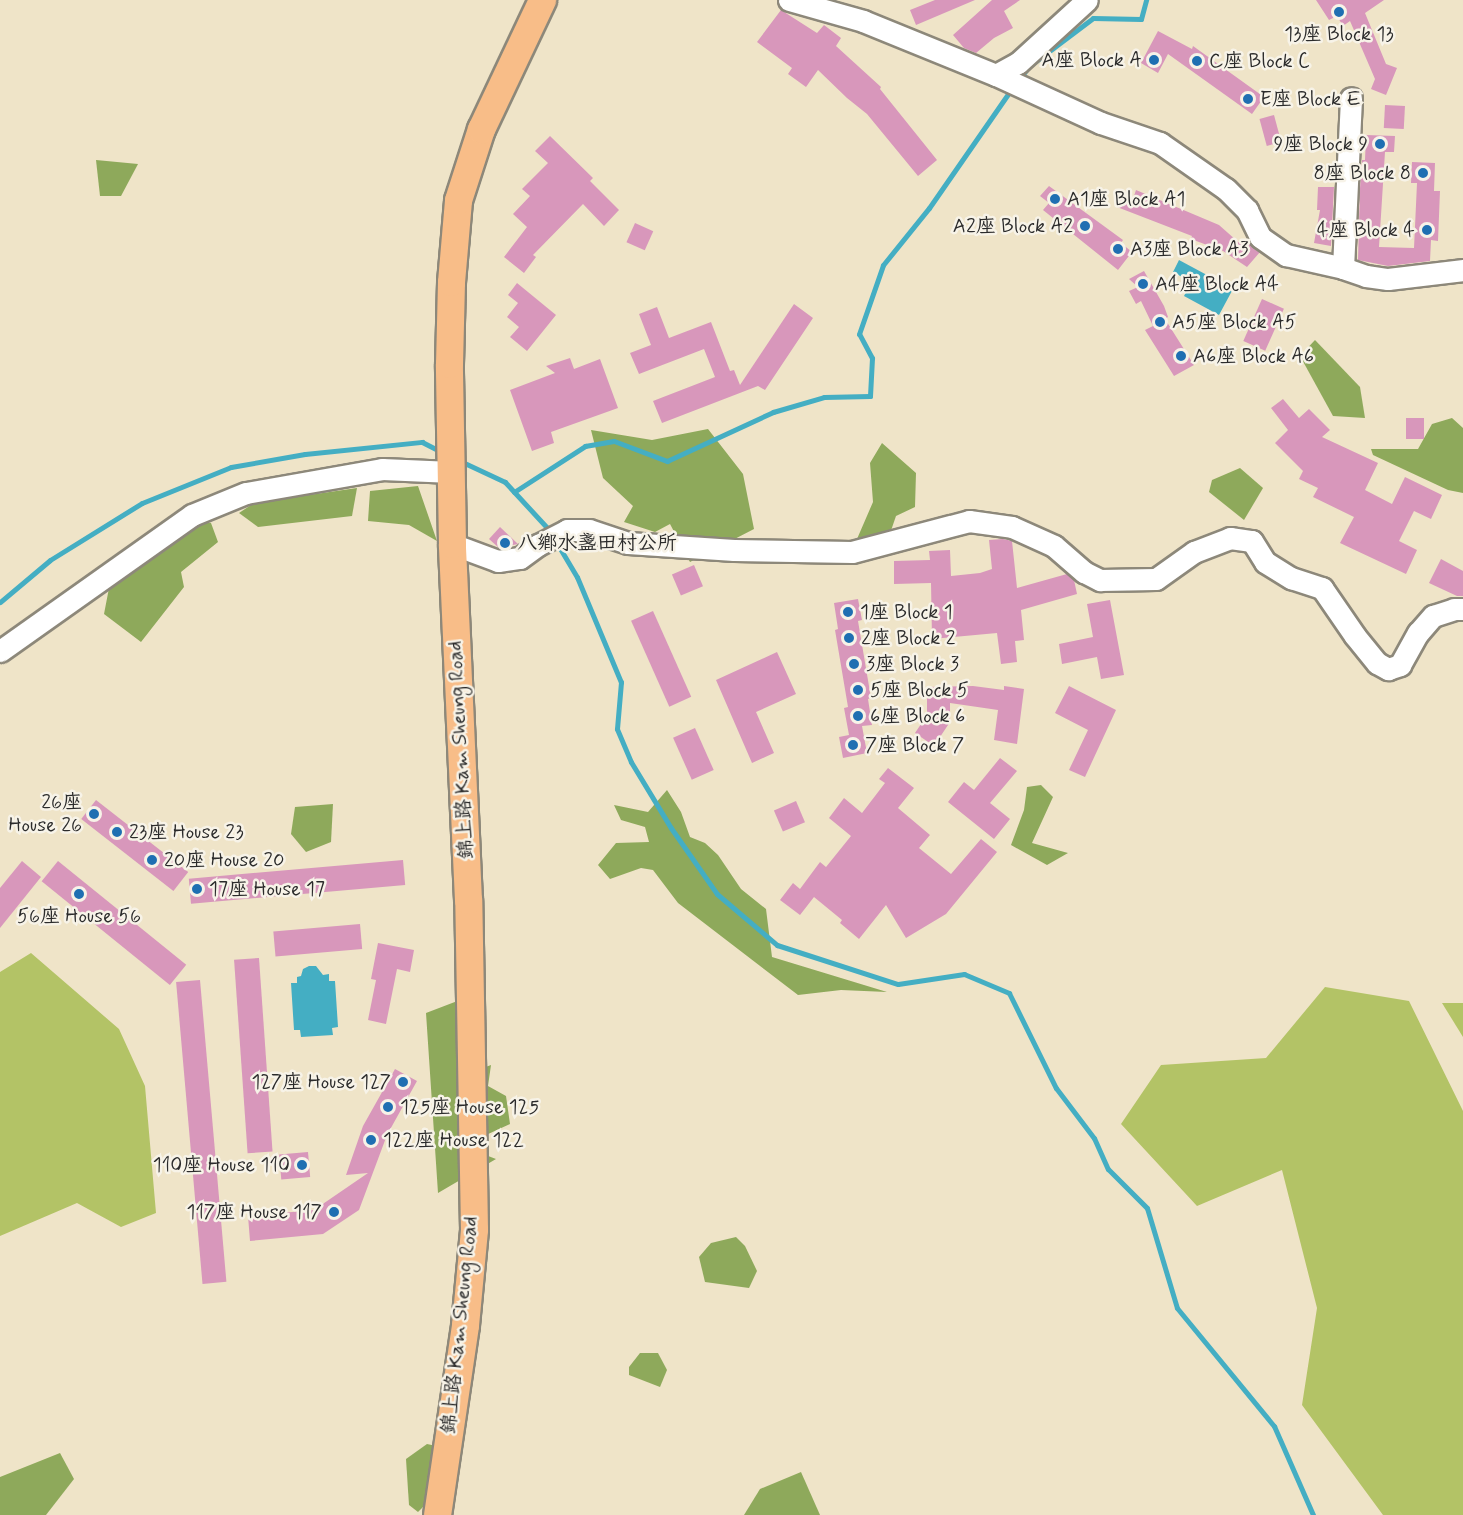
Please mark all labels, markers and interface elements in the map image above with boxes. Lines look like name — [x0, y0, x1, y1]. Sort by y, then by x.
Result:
marker: 13座 Block 13 — [1332, 5, 1346, 19]
place label: 13座 Block 13 — [1284, 22, 1394, 46]
place label: A座 Block A — [1041, 48, 1142, 72]
place label: C座 Block C — [1209, 49, 1312, 73]
marker: A座 Block A — [1147, 53, 1161, 67]
marker: C座 Block C — [1190, 54, 1204, 68]
place label: E座 Block E — [1260, 87, 1358, 111]
marker: E座 Block E — [1241, 92, 1255, 106]
place label: 9座 Block 9 — [1274, 132, 1368, 156]
marker: 9座 Block 9 — [1373, 137, 1387, 151]
place label: 8座 Block 8 — [1314, 161, 1411, 185]
marker: 8座 Block 8 — [1416, 166, 1430, 180]
place label: A1座 Block A1 — [1067, 187, 1186, 211]
marker: A1座 Block A1 — [1048, 192, 1062, 206]
place label: A2座 Block A2 — [952, 214, 1073, 238]
place label: 4座 Block 4 — [1317, 218, 1415, 242]
marker: A2座 Block A2 — [1078, 219, 1092, 233]
marker: 4座 Block 4 — [1420, 223, 1434, 237]
place label: A3座 Block A3 — [1130, 237, 1249, 261]
marker: A3座 Block A3 — [1111, 242, 1125, 256]
place label: A4座 Block A4 — [1155, 272, 1279, 296]
marker: A4座 Block A4 — [1136, 277, 1150, 291]
place label: A5座 Block A5 — [1172, 310, 1297, 334]
marker: A5座 Block A5 — [1153, 315, 1167, 329]
place label: A6座 Block A6 — [1193, 344, 1314, 368]
marker: A6座 Block A6 — [1174, 349, 1188, 363]
place label: 八鄉水盞田村公所 — [517, 531, 677, 555]
marker: 八鄉水盞田村公所 — [498, 536, 512, 550]
place label: 1座 Block 1 — [860, 600, 953, 624]
marker: 1座 Block 1 — [841, 605, 855, 619]
place label: 2座 Block 2 — [861, 626, 955, 650]
marker: 2座 Block 2 — [842, 631, 856, 645]
street label: 錦上路 Kam Sheung Road — [443, 638, 479, 862]
place label: 3座 Block 3 — [866, 652, 959, 676]
marker: 3座 Block 3 — [847, 657, 861, 671]
place label: 5座 Block 5 — [870, 678, 969, 702]
marker: 5座 Block 5 — [851, 683, 865, 697]
place label: 6座 Block 6 — [870, 704, 965, 728]
marker: 6座 Block 6 — [851, 709, 865, 723]
place label: 7座 Block 7 — [865, 733, 964, 757]
marker: 7座 Block 7 — [846, 738, 860, 752]
place label: 26座 House 26 — [8, 790, 82, 837]
marker: 26座 House 26 — [87, 807, 101, 821]
place label: 23座 House 23 — [129, 820, 244, 844]
marker: 23座 House 23 — [110, 825, 124, 839]
place label: 20座 House 20 — [164, 848, 285, 872]
marker: 20座 House 20 — [145, 853, 159, 867]
place label: 17座 House 17 — [209, 877, 325, 901]
marker: 17座 House 17 — [190, 882, 204, 896]
marker: 56座 House 56 — [72, 887, 86, 901]
place label: 56座 House 56 — [17, 904, 141, 928]
place label: 127座 House 127 — [252, 1070, 391, 1094]
marker: 127座 House 127 — [396, 1075, 410, 1089]
place label: 125座 House 125 — [400, 1095, 539, 1119]
marker: 125座 House 125 — [381, 1100, 395, 1114]
place label: 122座 House 122 — [383, 1128, 524, 1152]
marker: 122座 House 122 — [364, 1133, 378, 1147]
place label: 110座 House 110 — [153, 1153, 290, 1177]
marker: 110座 House 110 — [295, 1158, 309, 1172]
place label: 117座 House 117 — [187, 1200, 322, 1224]
marker: 117座 House 117 — [327, 1205, 341, 1219]
street label: 錦上路 Kam Sheung Road — [436, 1213, 484, 1437]

